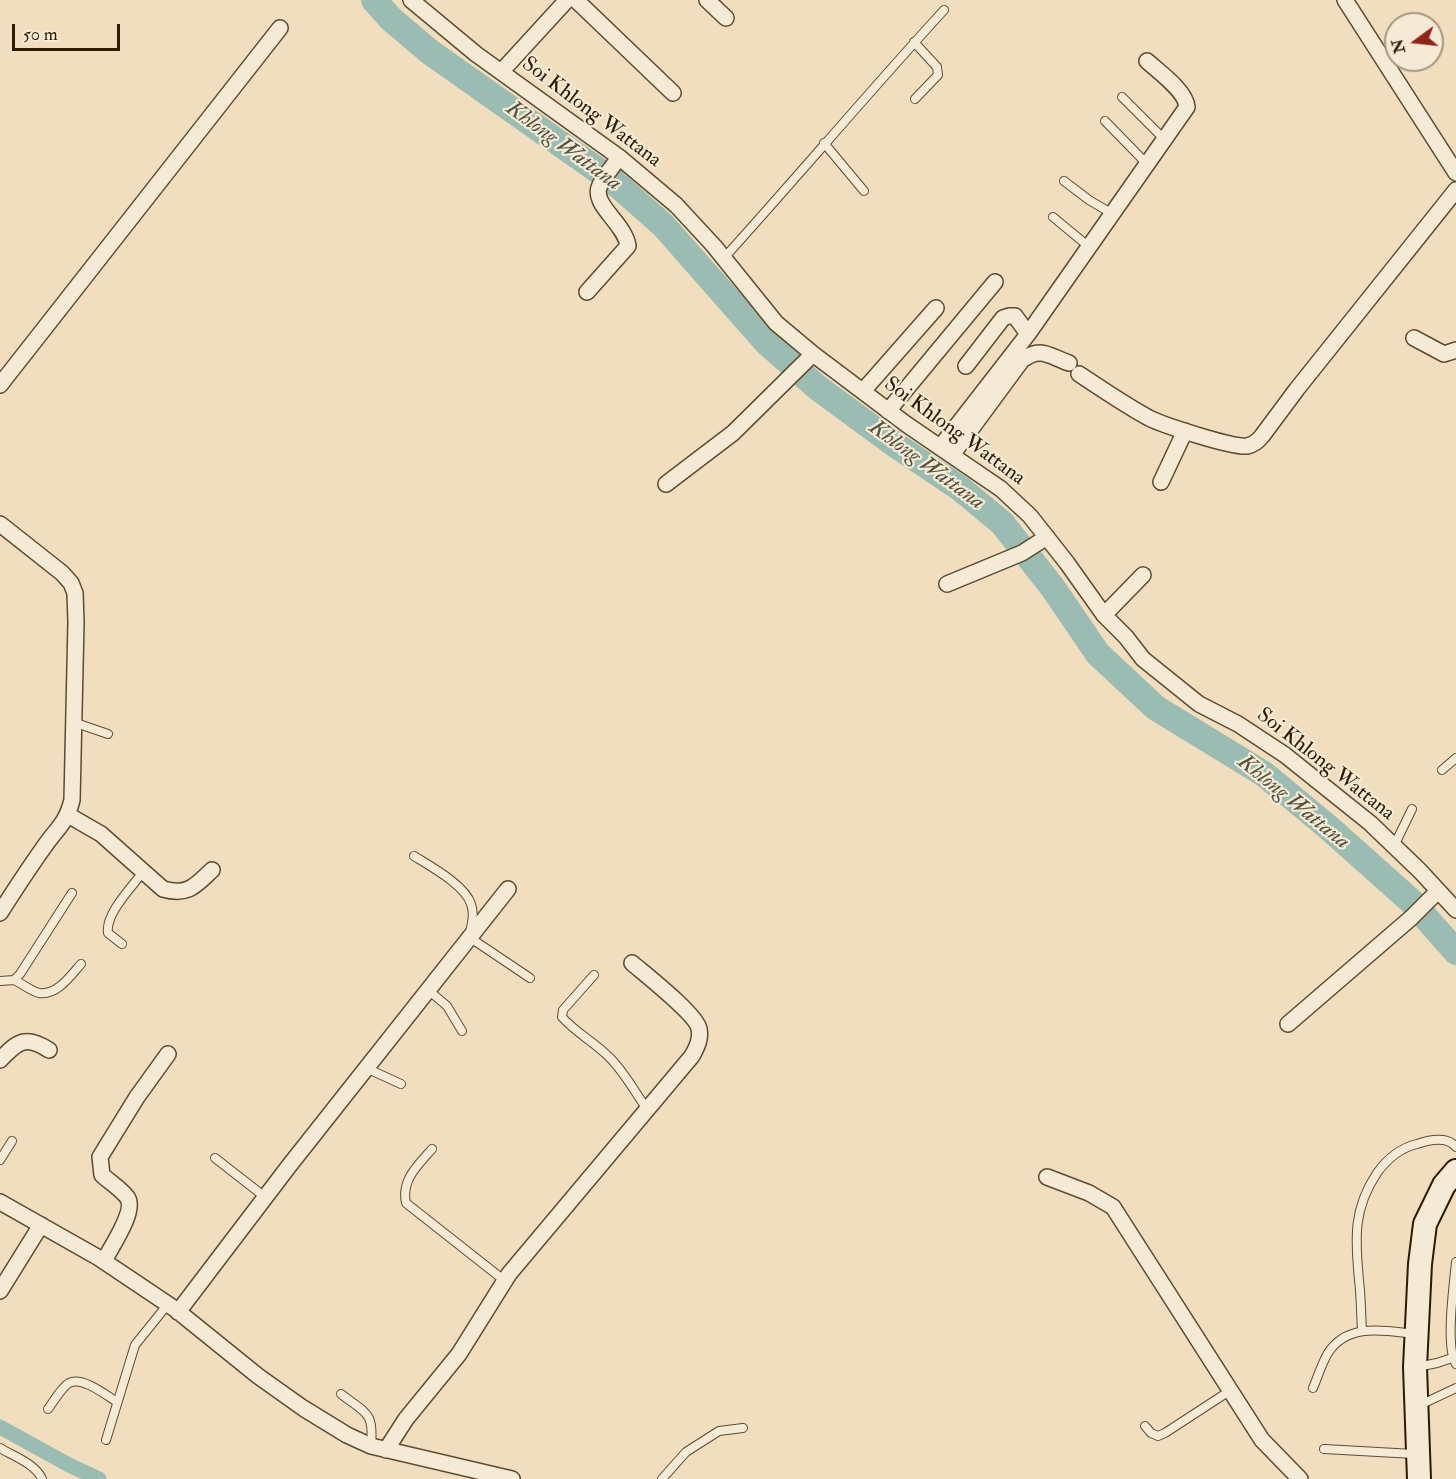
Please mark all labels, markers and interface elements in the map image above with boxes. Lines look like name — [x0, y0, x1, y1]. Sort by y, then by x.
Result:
scale bar — [15, 12, 123, 50]
north arrow — [1384, 12, 1444, 72]
text: 50 m — [23, 23, 58, 46]
text: N — [1387, 37, 1410, 56]
street label: Soi Khlong Wattana — [516, 52, 666, 174]
water label: Khlong Wattana — [500, 96, 626, 198]
street label: Soi Khlong Wattana — [879, 372, 1029, 492]
water label: Khlong Wattana — [863, 415, 989, 517]
street label: Soi Khlong Wattana — [1251, 703, 1399, 827]
water label: Khlong Wattana — [1232, 750, 1354, 856]

